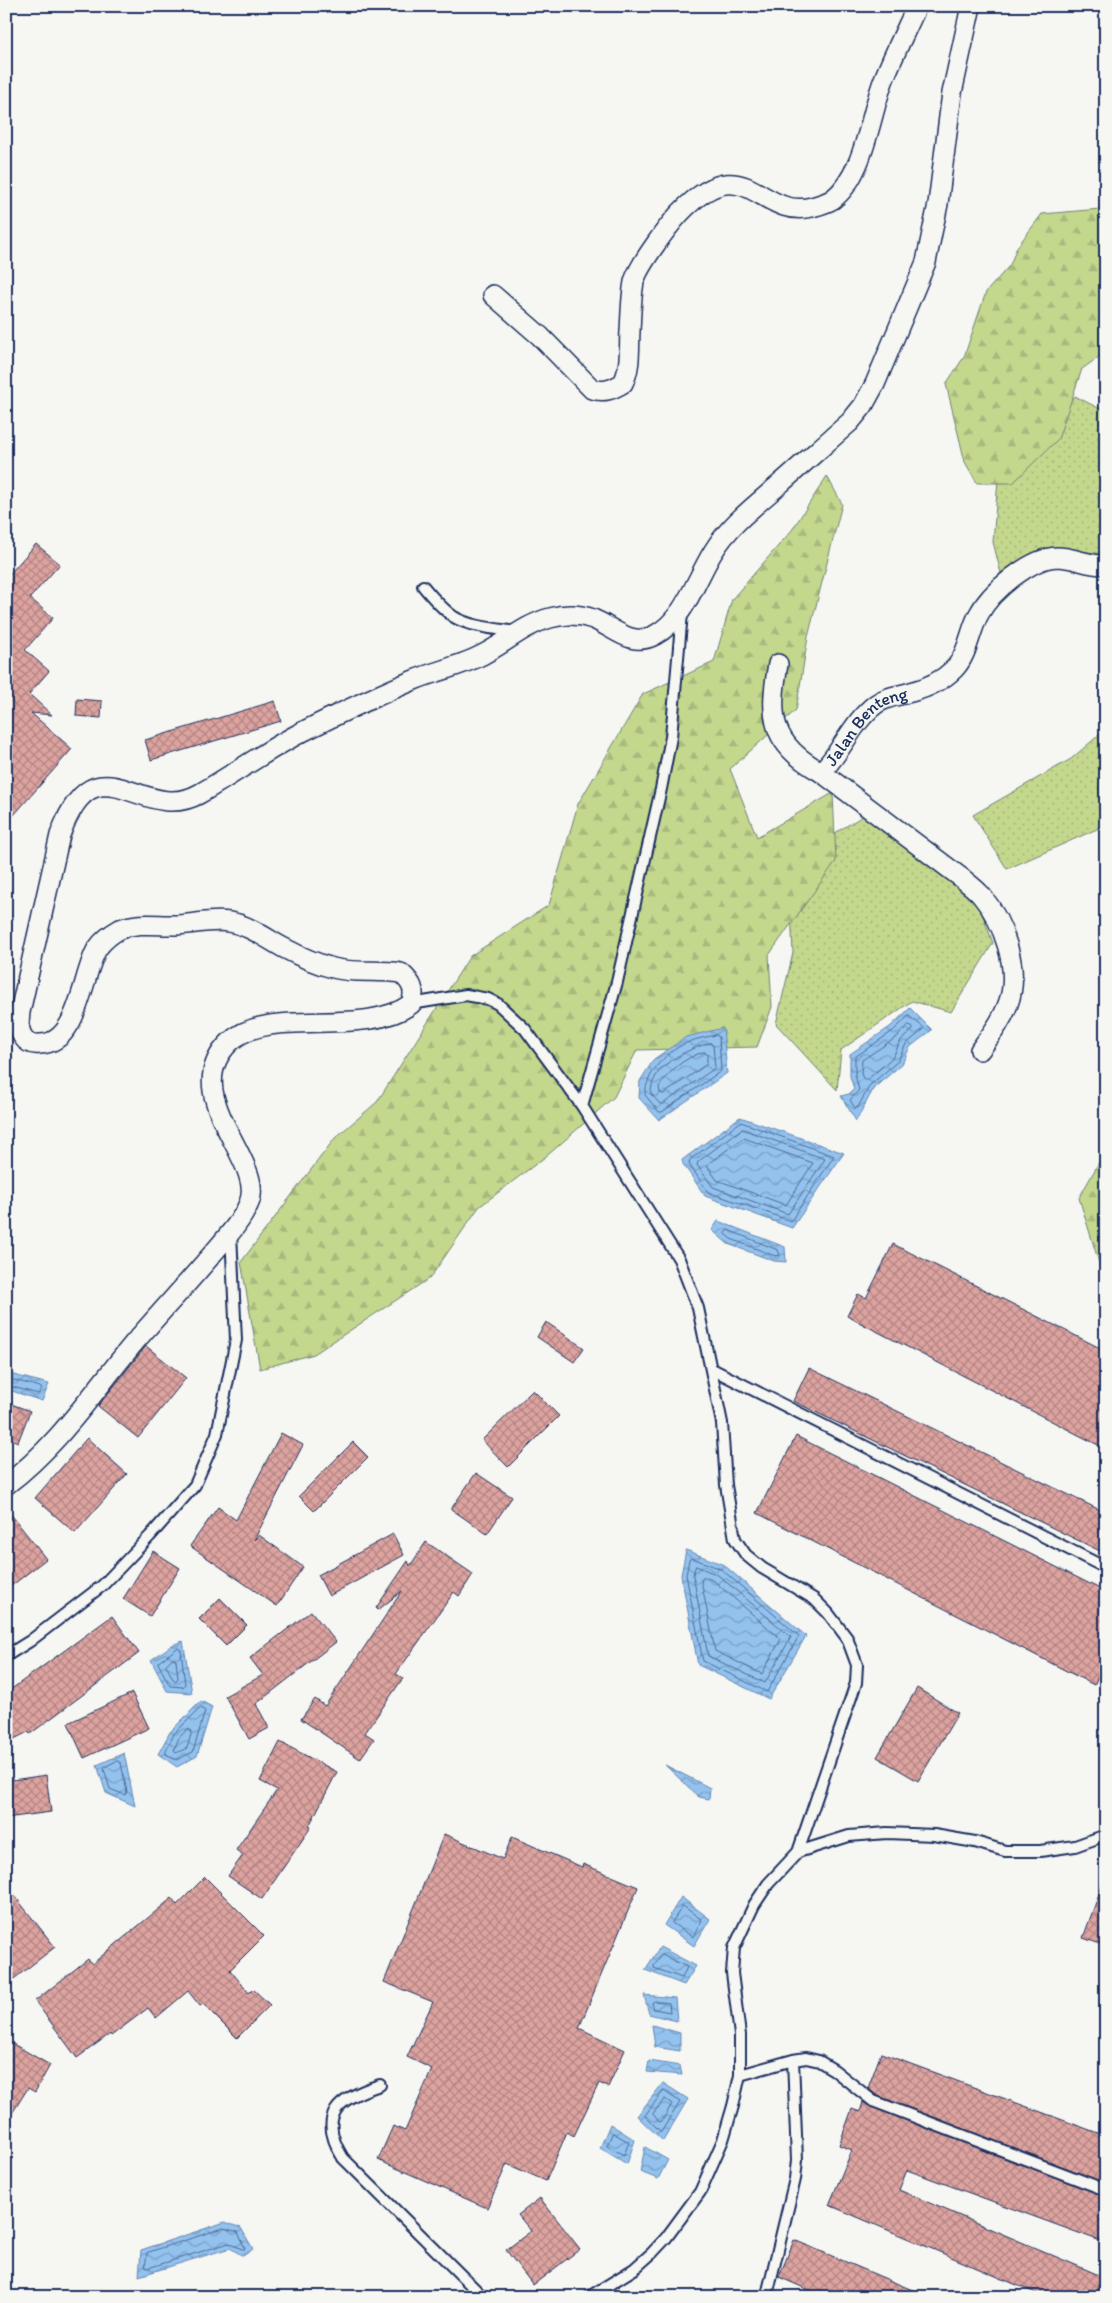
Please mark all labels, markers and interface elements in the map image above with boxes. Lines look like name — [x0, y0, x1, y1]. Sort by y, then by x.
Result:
street label: Jalan Benteng — [820, 682, 910, 771]

